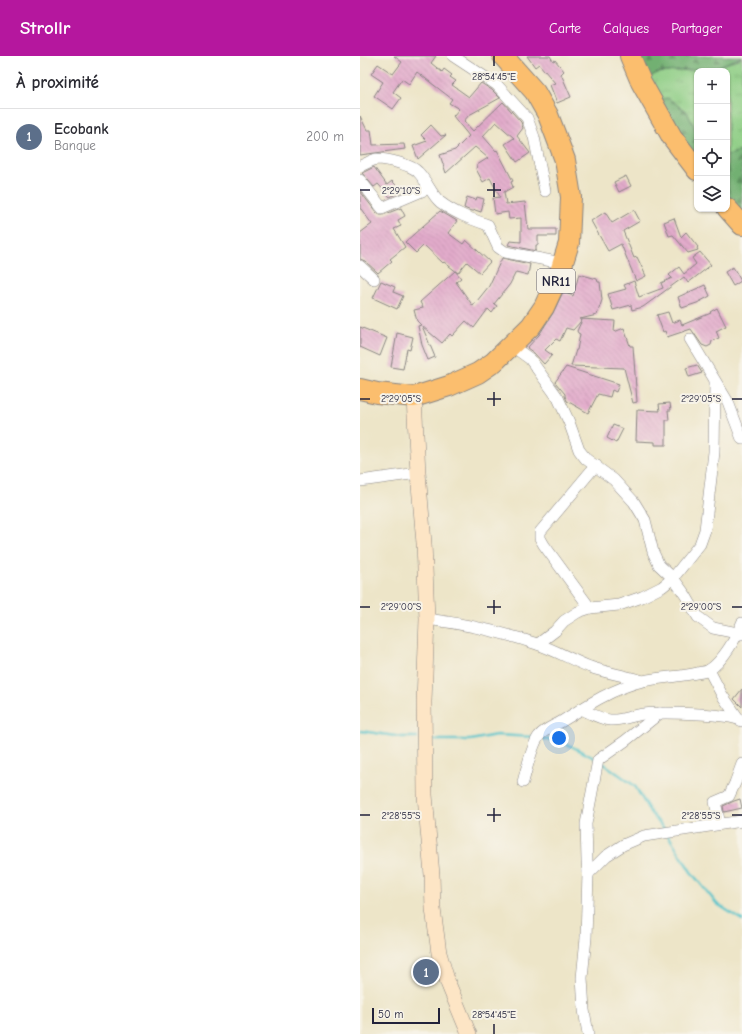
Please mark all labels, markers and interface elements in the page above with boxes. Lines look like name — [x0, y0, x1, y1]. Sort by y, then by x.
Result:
text: Strollr — [20, 17, 70, 39]
text: Carte — [549, 20, 581, 37]
text: Calques — [603, 20, 649, 37]
text: Partager — [671, 20, 722, 37]
map controls — [694, 68, 730, 212]
button: + — [694, 68, 730, 104]
text: 28°54'45"E — [472, 71, 516, 83]
text: À proximité — [16, 73, 99, 92]
button: − — [694, 104, 730, 140]
text: Ecobank — [54, 120, 109, 138]
text: 1 — [26, 129, 32, 144]
text: 200 m — [306, 129, 344, 144]
text: Banque — [54, 138, 96, 153]
button: locate — [694, 140, 730, 176]
button: layers — [694, 176, 730, 212]
text: 2°29'10"S — [382, 185, 421, 197]
road number: NR11 — [537, 269, 575, 293]
text: 2°29'05"S — [381, 393, 421, 405]
text: 2°29'05"S — [681, 393, 721, 405]
text: 2°29'00"S — [381, 601, 422, 613]
text: 2°29'00"S — [681, 601, 722, 613]
your location — [549, 728, 569, 748]
text: 2°28'55"S — [381, 810, 421, 822]
text: 2°28'55"S — [681, 810, 721, 822]
pin: 1 — [413, 957, 439, 987]
scale bar — [372, 1006, 440, 1025]
text: 50 m — [378, 1008, 403, 1021]
text: 28°54'45"E — [472, 1009, 516, 1021]

